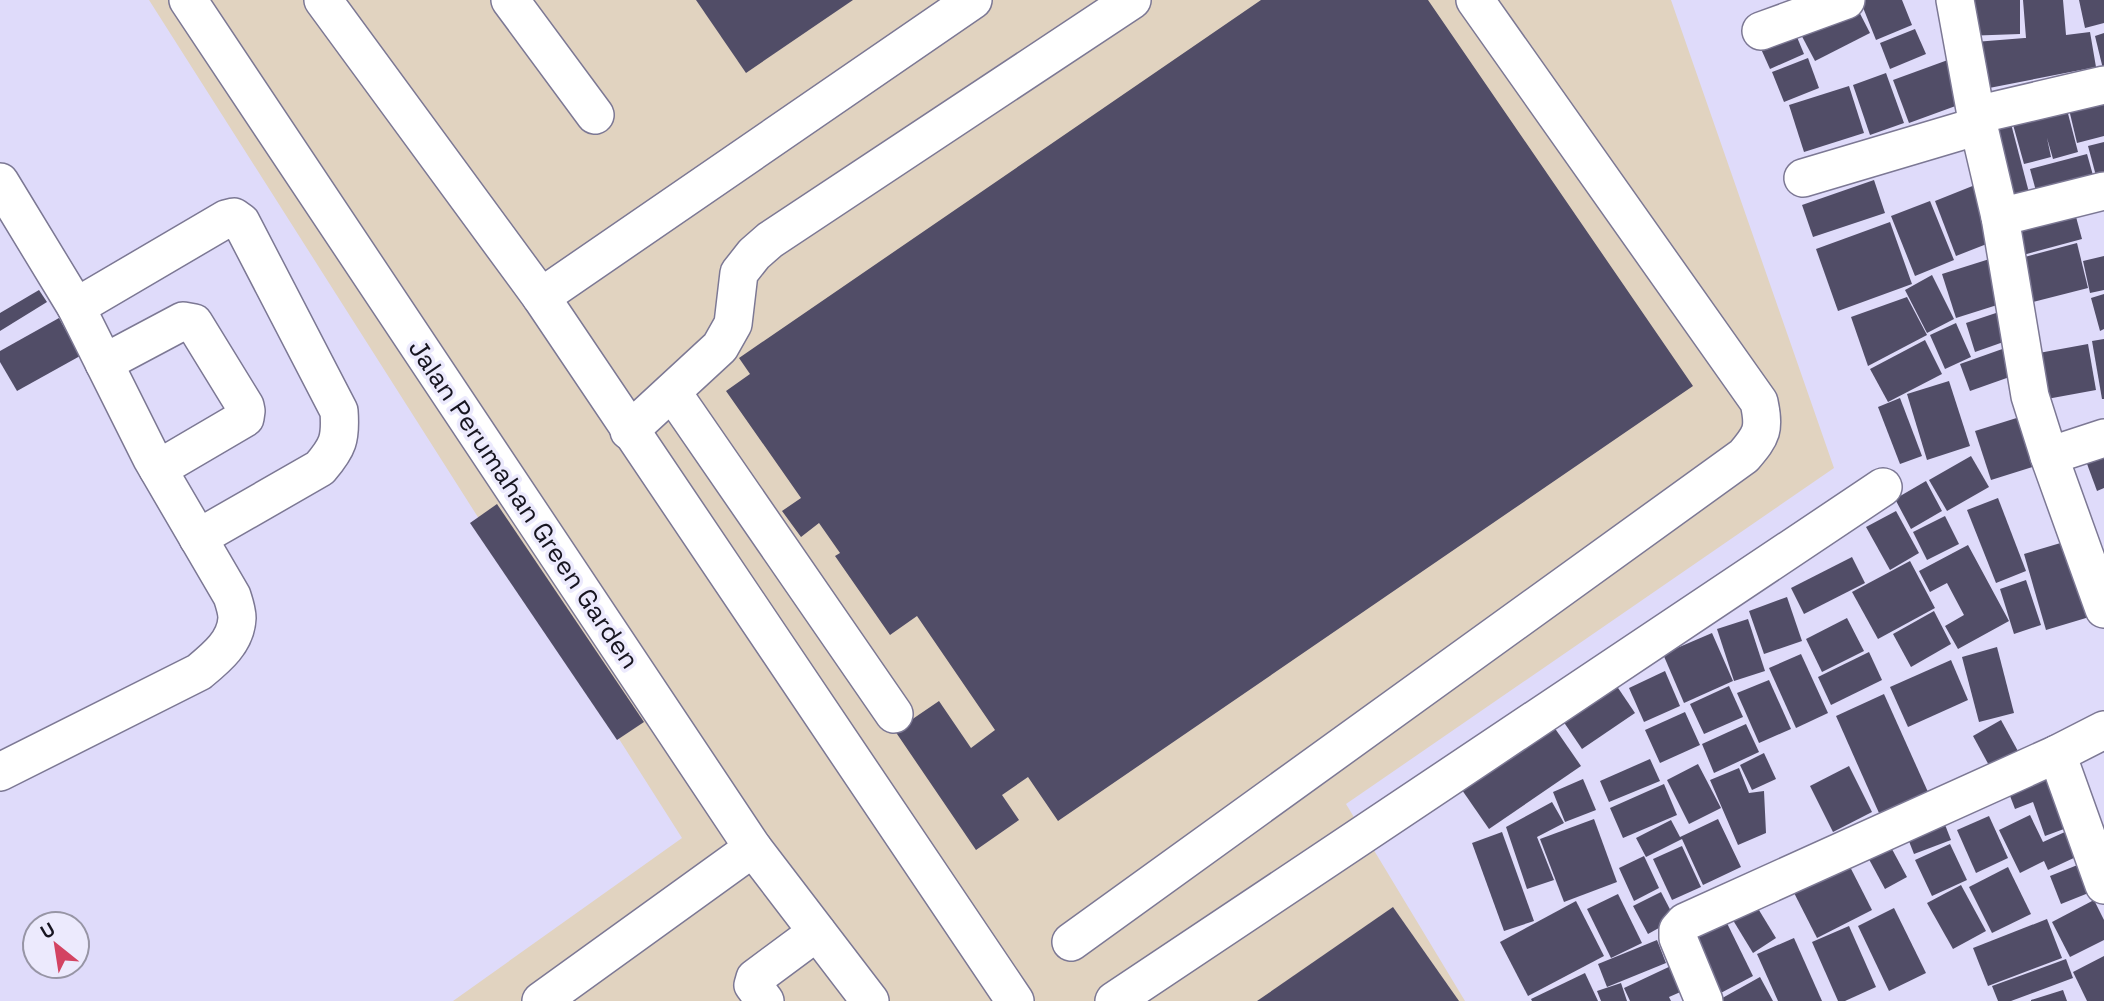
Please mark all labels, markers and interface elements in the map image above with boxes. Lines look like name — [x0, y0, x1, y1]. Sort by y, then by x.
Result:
street label: Jalan Perumahan Green Garden — [401, 333, 647, 675]
north arrow — [21, 910, 91, 980]
text: U — [36, 917, 60, 945]

